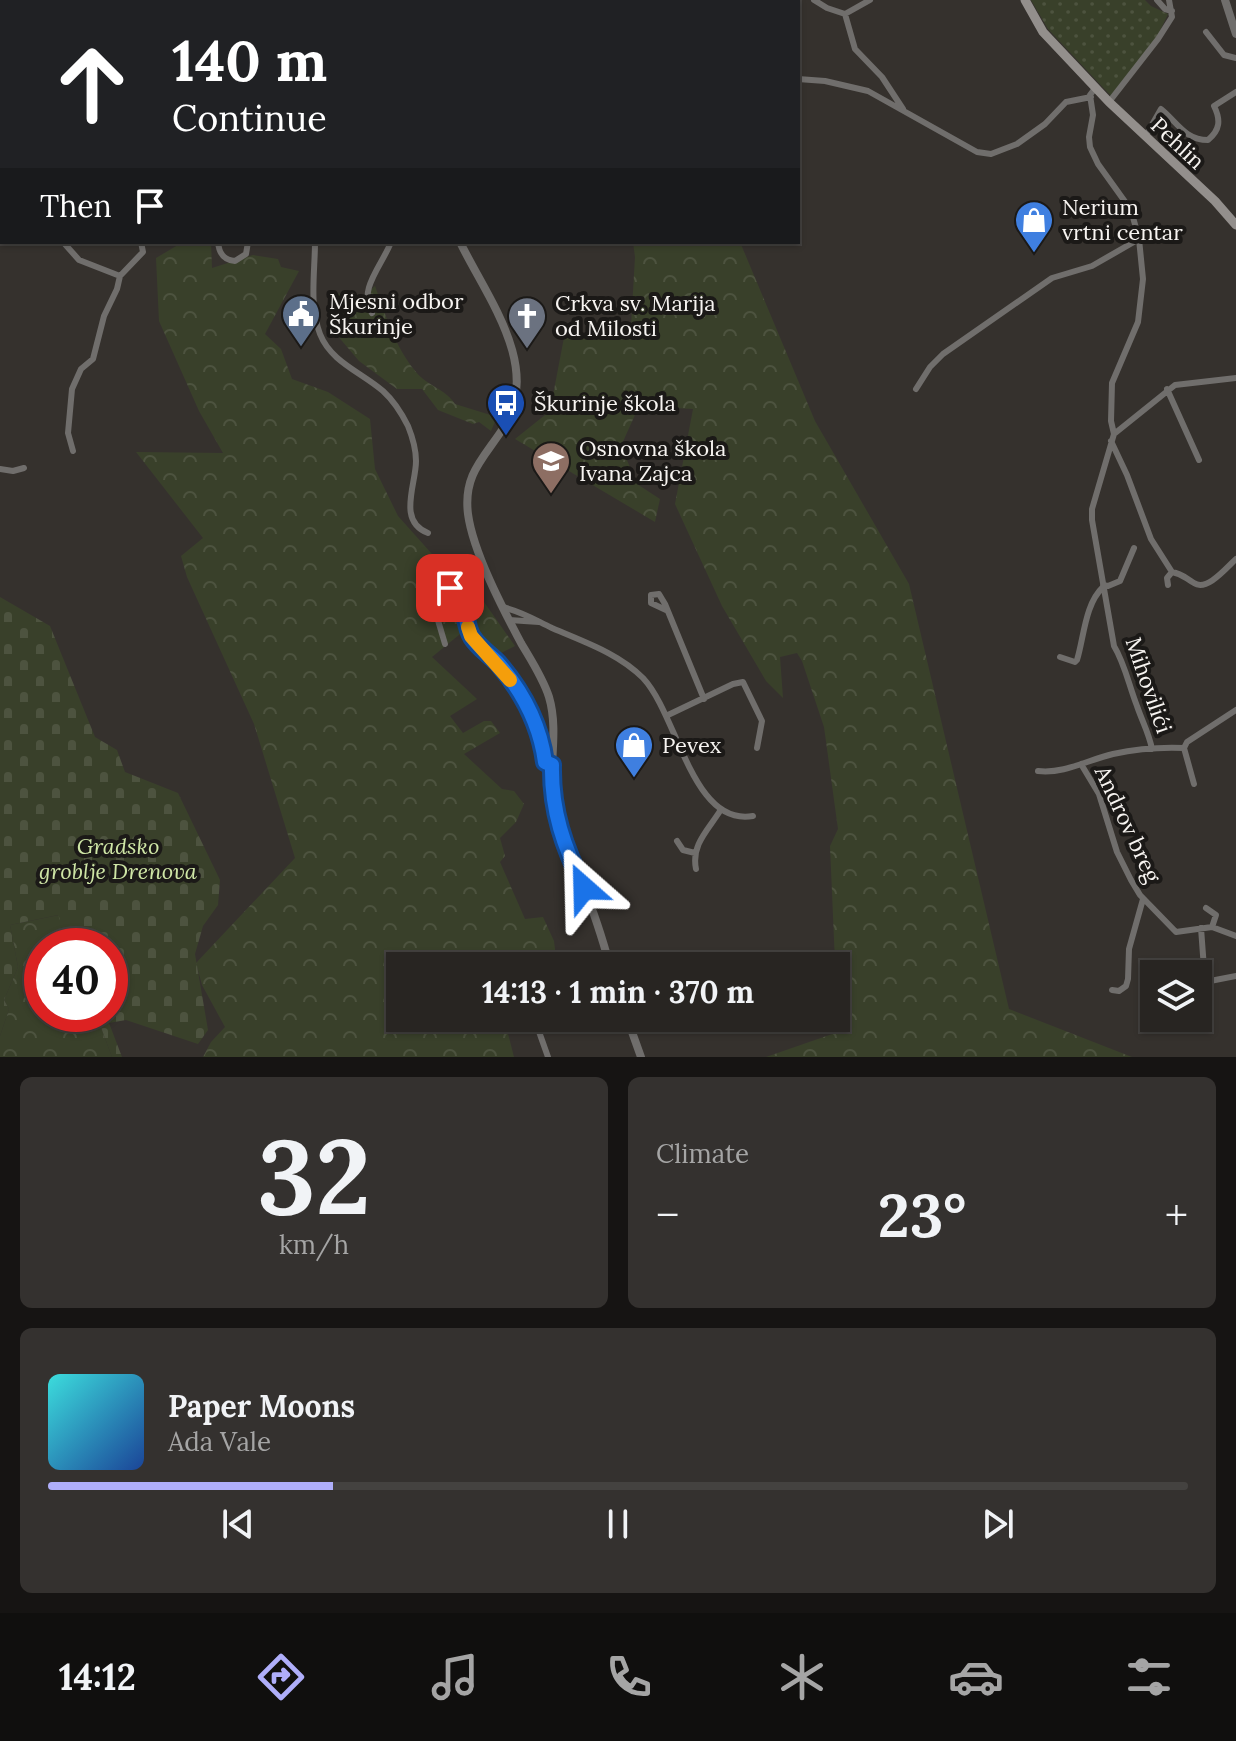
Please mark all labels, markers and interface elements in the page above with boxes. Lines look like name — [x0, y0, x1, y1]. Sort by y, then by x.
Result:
text: 140 m — [172, 25, 327, 96]
icon: ahead — [40, 32, 144, 136]
text: Continue — [172, 95, 327, 141]
street label: Pehlin — [1145, 111, 1211, 175]
icon: arrive — [128, 184, 172, 228]
text: Then — [40, 187, 112, 225]
place label: Nerium vrtni centar — [1062, 193, 1183, 246]
shop icon: Nerium vrtni centar — [1013, 199, 1055, 254]
place label: Mjesni odbor Škurinje — [329, 287, 464, 340]
place label: Crkva sv. Marija od Milosti — [555, 289, 716, 342]
public building icon: Mjesni odbor Škurinje — [280, 293, 322, 348]
church icon: Crkva sv. Marija od Milosti — [506, 295, 548, 350]
bus stop icon: Škurinje škola — [485, 382, 527, 437]
place label: Škurinje škola — [534, 389, 676, 417]
place label: Osnovna škola Ivana Zajca — [579, 434, 726, 487]
school or university icon: Osnovna škola Ivana Zajca — [530, 440, 572, 495]
pin — [416, 554, 484, 622]
icon: arrive — [428, 566, 472, 610]
street label: Mihovilići — [1120, 633, 1178, 737]
shop icon: Pevex — [613, 724, 655, 779]
place label: Pevex — [662, 731, 722, 759]
street label: Androv breg — [1088, 760, 1168, 888]
park label: Gradsko groblje Drenova — [39, 832, 198, 885]
position arrow — [542, 846, 626, 930]
speed limit sign: 40 — [24, 928, 128, 1032]
map controls — [1140, 960, 1212, 1032]
button: layers — [1140, 960, 1212, 1032]
text: 14:13 · 1 min · 370 m — [482, 973, 754, 1011]
text: 32 — [257, 1109, 371, 1242]
text: Climate — [656, 1137, 749, 1170]
text: 23° — [878, 1177, 966, 1253]
text: − — [656, 1187, 679, 1243]
text: + — [1165, 1187, 1188, 1243]
text: km/h — [279, 1228, 349, 1261]
text: Paper Moons — [168, 1387, 355, 1425]
text: Ada Vale — [168, 1425, 271, 1458]
icon: previous — [216, 1502, 260, 1546]
icon: pause — [596, 1502, 640, 1546]
icon: next — [976, 1502, 1020, 1546]
icon: directions — [253, 1649, 309, 1705]
icon: music — [427, 1649, 483, 1705]
icon: phone — [601, 1649, 657, 1705]
icon: climate — [774, 1649, 830, 1705]
icon: car — [948, 1649, 1004, 1705]
icon: filters — [1121, 1649, 1177, 1705]
text: 14:12 — [59, 1654, 136, 1700]

